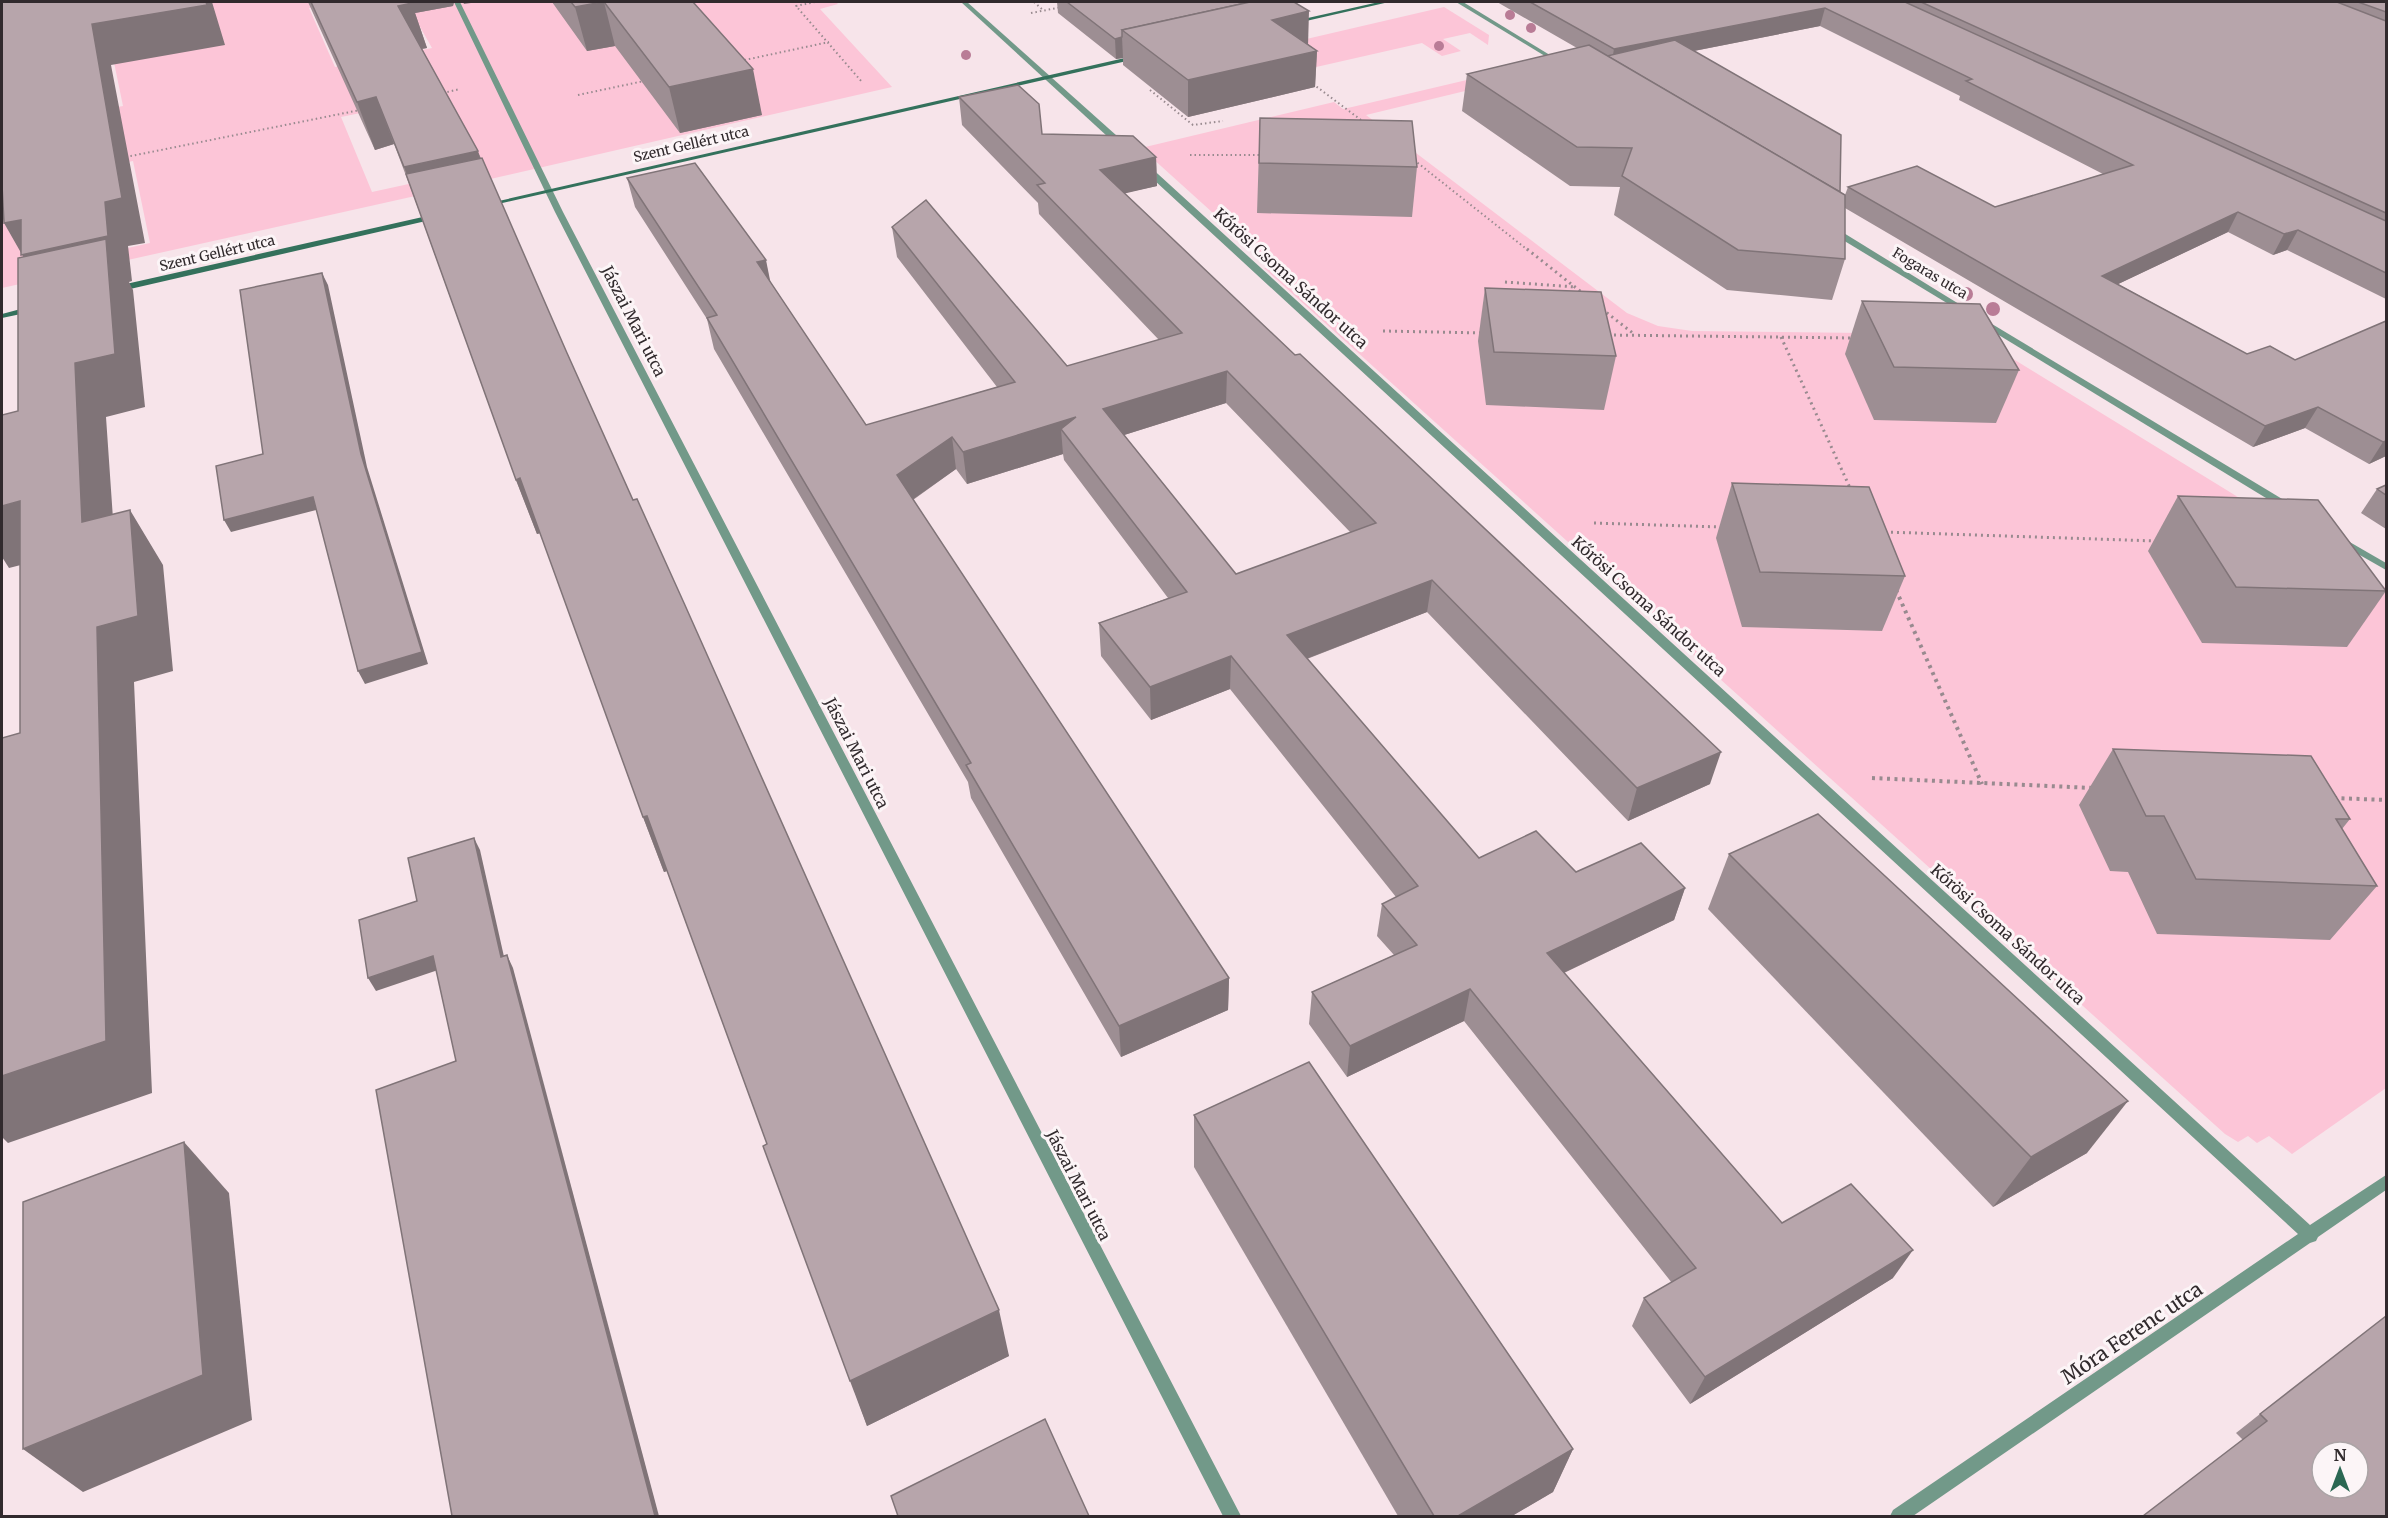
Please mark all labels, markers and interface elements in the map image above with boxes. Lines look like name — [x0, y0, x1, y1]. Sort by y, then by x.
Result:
street label: Szent Gellért utca — [632, 122, 751, 166]
street label: Kőrösi Csoma Sándor utca — [1210, 204, 1372, 353]
street label: Szent Gellért utca — [158, 231, 277, 275]
street label: Fogaras utca — [1889, 244, 1971, 303]
street label: Jászai Mari utca — [597, 261, 671, 380]
street label: Kőrösi Csoma Sándor utca — [1568, 532, 1730, 681]
street label: Jászai Mari utca — [820, 693, 894, 812]
street label: Kőrösi Csoma Sándor utca — [1927, 860, 2089, 1009]
street label: Jászai Mari utca — [1042, 1125, 1116, 1244]
street label: Móra Ferenc utca — [2056, 1276, 2207, 1389]
north arrow — [2310, 1440, 2370, 1500]
text: N — [2334, 1445, 2347, 1465]

